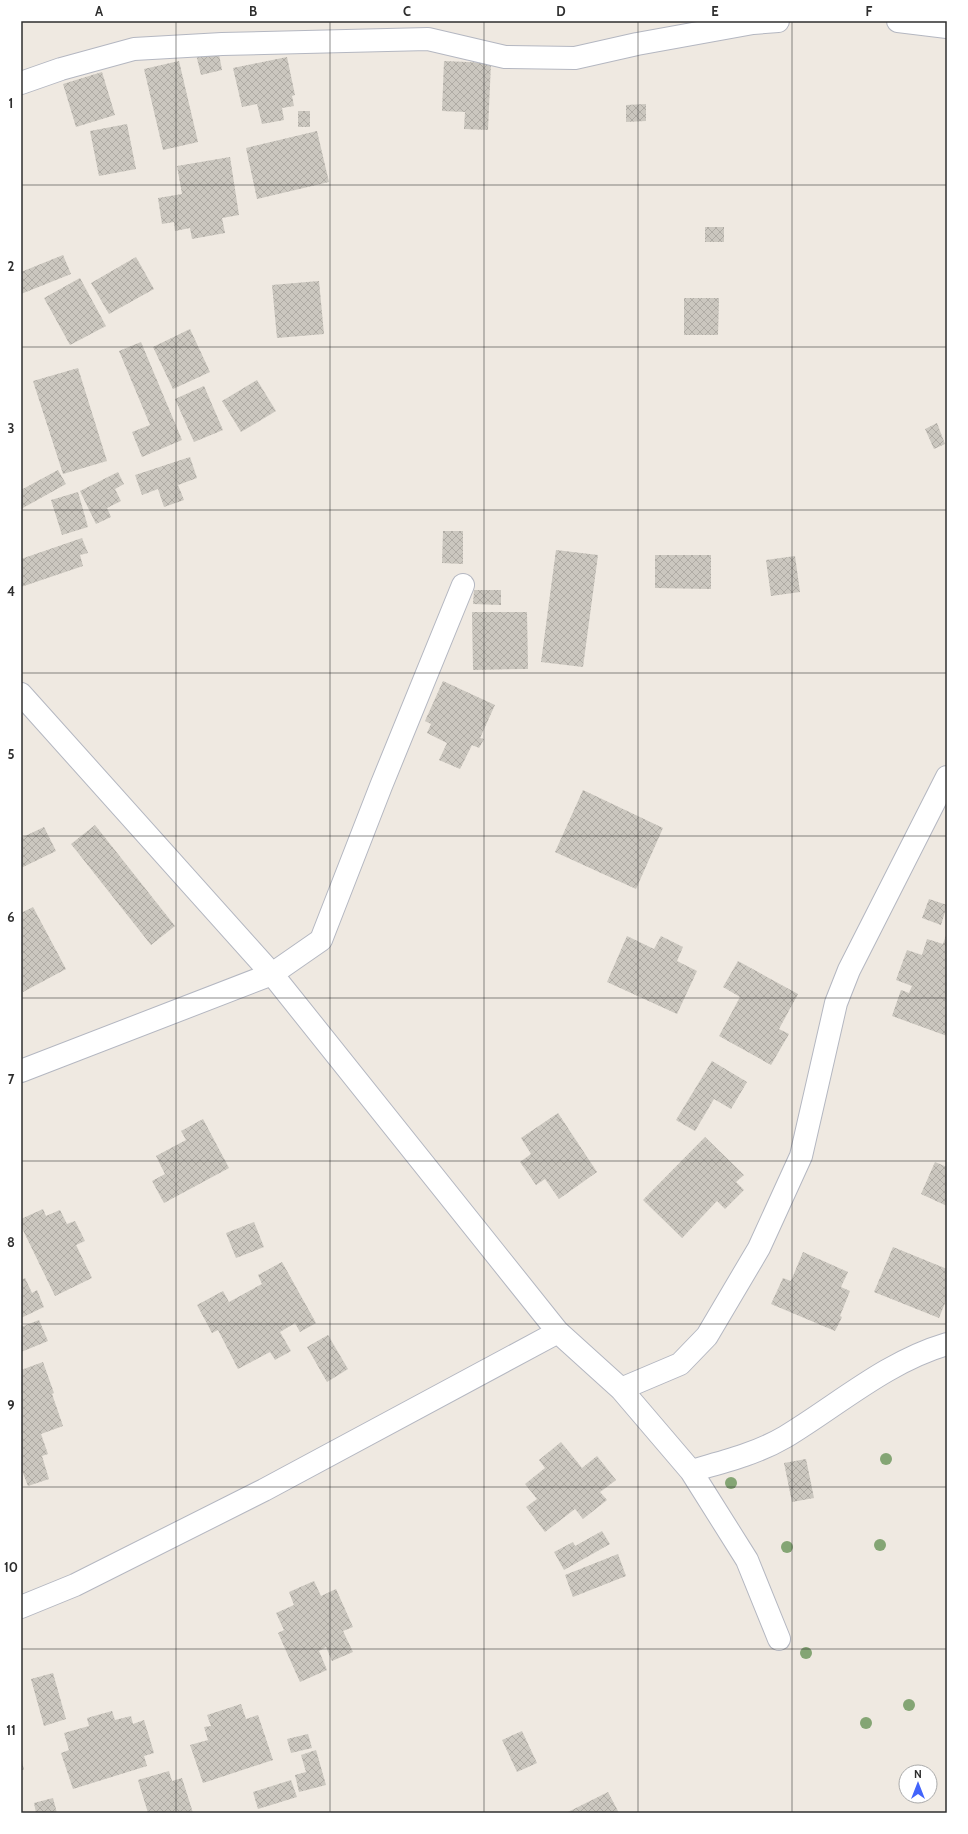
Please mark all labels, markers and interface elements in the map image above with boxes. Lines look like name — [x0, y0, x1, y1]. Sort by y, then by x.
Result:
text: A — [95, 3, 104, 19]
text: B — [249, 3, 257, 19]
text: C — [403, 3, 411, 19]
text: D — [556, 3, 566, 19]
text: E — [711, 3, 719, 19]
text: F — [866, 3, 873, 19]
text: 1 — [9, 95, 13, 111]
text: 2 — [8, 258, 15, 274]
text: 3 — [7, 420, 15, 436]
text: 4 — [7, 583, 15, 599]
text: 5 — [8, 746, 15, 762]
text: 6 — [7, 909, 15, 925]
text: 7 — [8, 1071, 15, 1087]
text: 8 — [7, 1234, 15, 1250]
text: 9 — [7, 1397, 15, 1413]
text: 10 — [4, 1559, 18, 1575]
text: 11 — [6, 1722, 16, 1738]
north arrow — [898, 1764, 938, 1804]
text: N — [914, 1767, 922, 1781]

